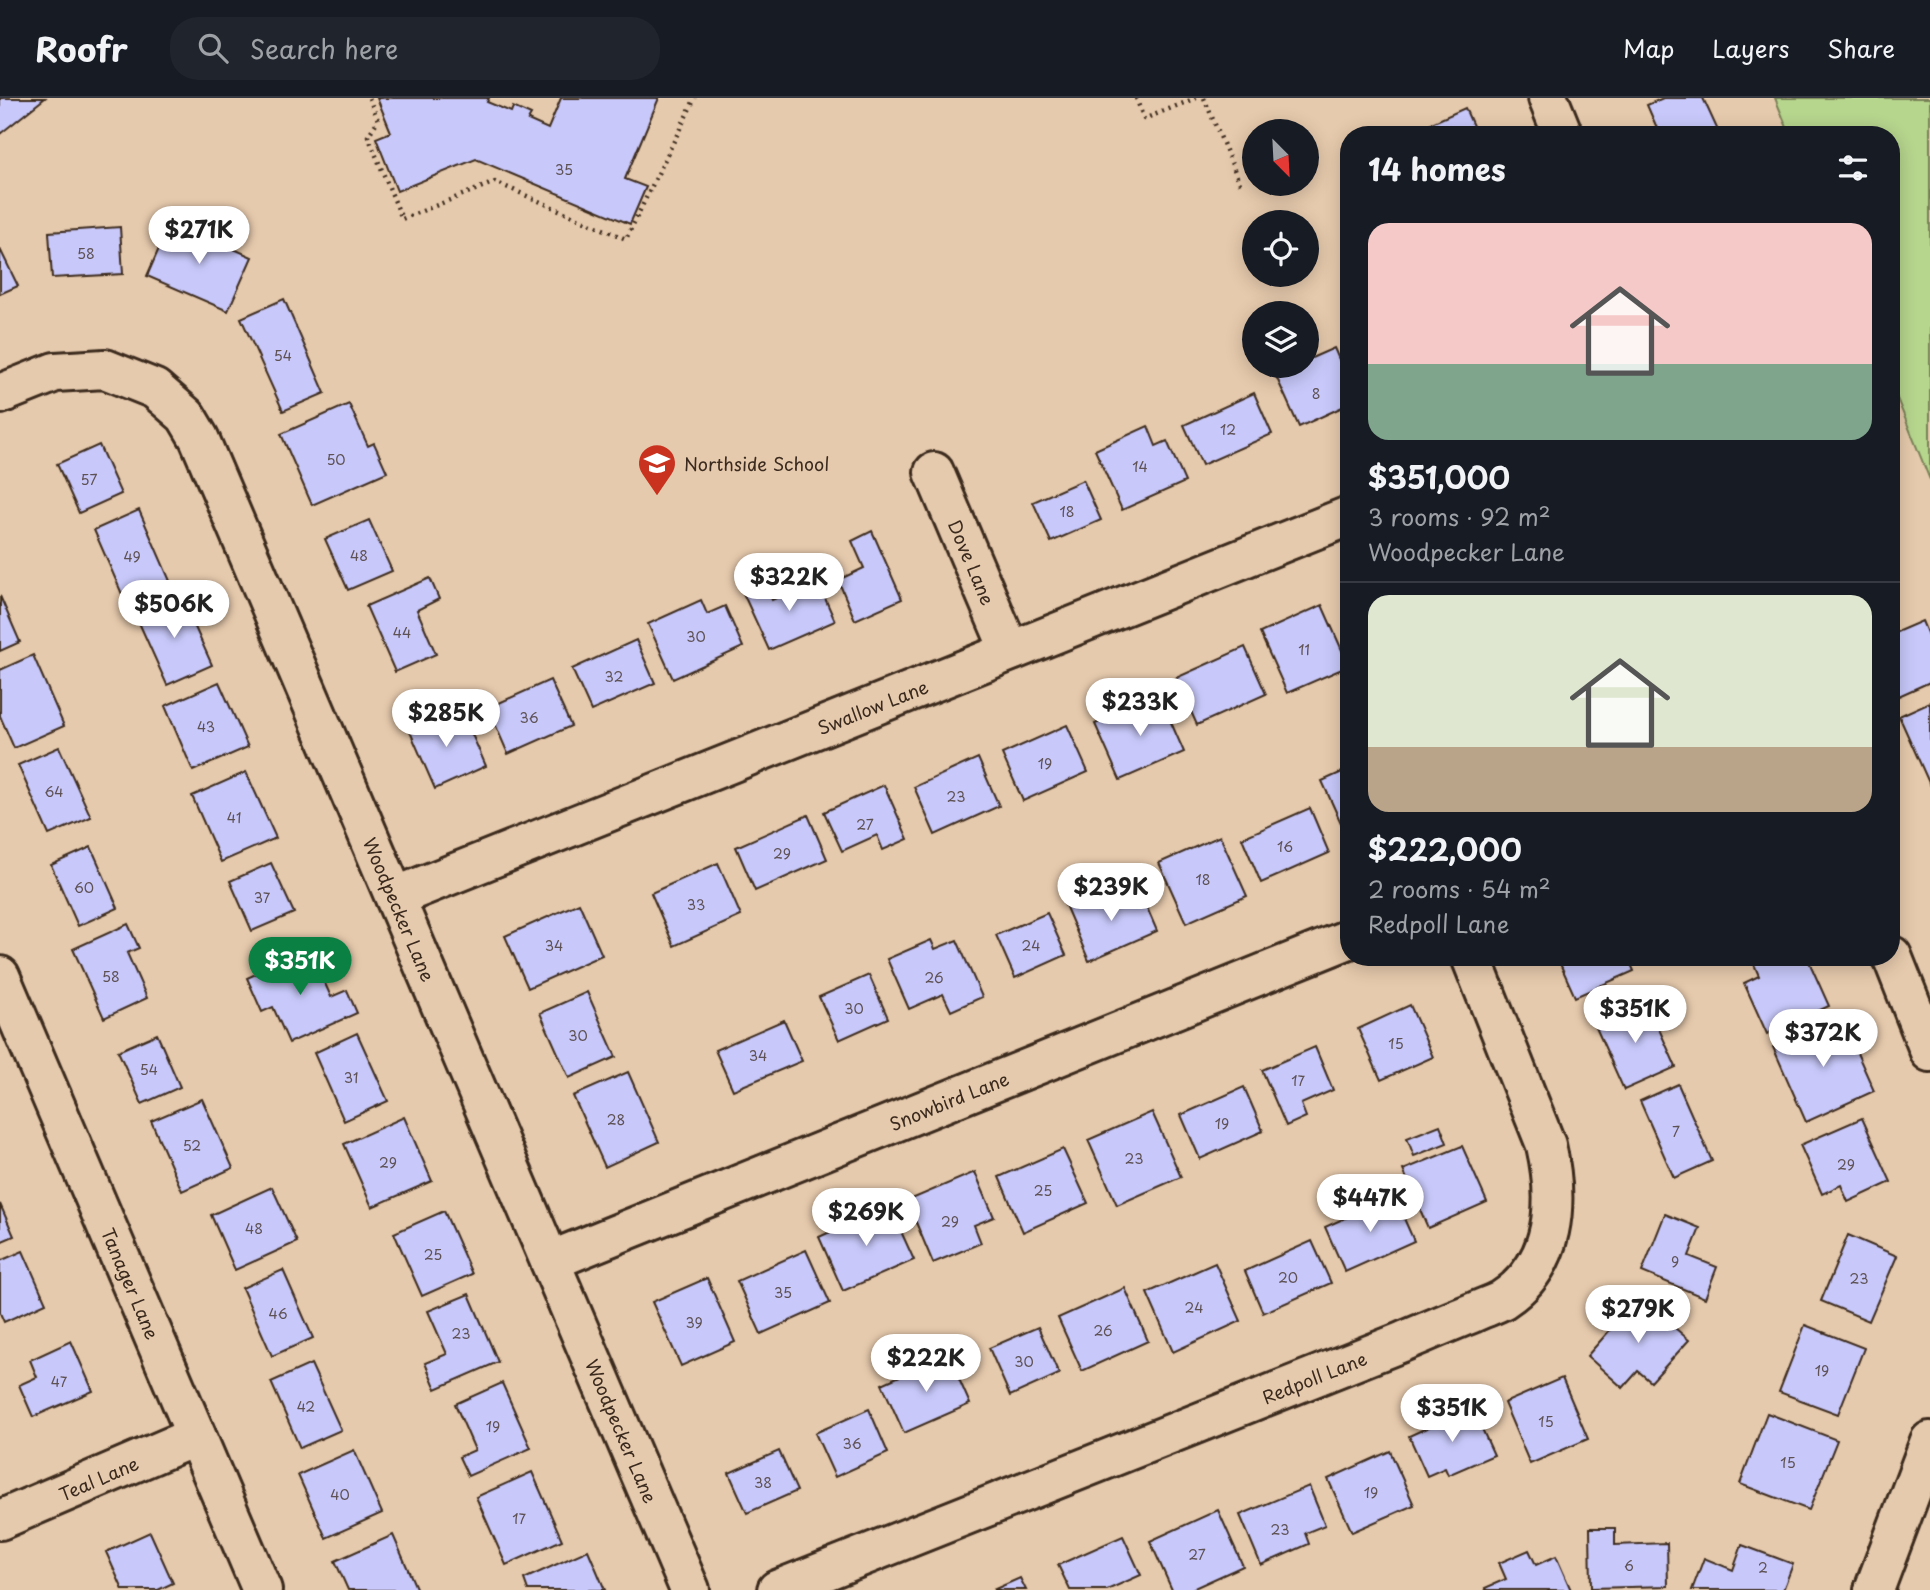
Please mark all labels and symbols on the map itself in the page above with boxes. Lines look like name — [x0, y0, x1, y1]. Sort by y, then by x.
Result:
north arrow — [1242, 119, 1320, 196]
house number: 35 — [555, 159, 573, 180]
pin: $271K — [150, 206, 248, 266]
house number: 58 — [77, 243, 95, 264]
house number: 54 — [274, 345, 292, 366]
house number: 8 — [1312, 383, 1320, 404]
house number: 12 — [1220, 419, 1236, 440]
school or university icon: Northside School — [636, 442, 678, 497]
house number: 50 — [326, 449, 346, 470]
place label: Northside School — [684, 450, 829, 477]
house number: 14 — [1132, 456, 1148, 477]
house number: 57 — [81, 469, 97, 490]
house number: 18 — [1059, 501, 1075, 522]
street label: Dove Lane — [942, 515, 1002, 609]
house number: 48 — [350, 545, 368, 566]
house number: 49 — [123, 546, 141, 567]
pin: $322K — [740, 554, 838, 613]
pin: $506K — [125, 580, 223, 640]
house number: 44 — [393, 622, 411, 643]
house number: 30 — [686, 626, 706, 647]
house number: 11 — [1298, 639, 1310, 660]
house number: 32 — [605, 666, 623, 687]
street label: Swallow Lane — [813, 672, 932, 741]
pin: $233K — [1091, 678, 1189, 738]
pin: $285K — [397, 690, 495, 749]
house number: 36 — [519, 707, 539, 728]
house number: 43 — [197, 716, 215, 737]
house number: 19 — [1038, 753, 1052, 774]
house number: 64 — [44, 781, 64, 802]
house number: 23 — [947, 786, 965, 807]
house number: 41 — [227, 807, 241, 828]
house number: 27 — [856, 814, 874, 835]
street label: Woodpecker Lane — [357, 833, 442, 985]
house number: 16 — [1277, 836, 1293, 857]
house number: 29 — [773, 843, 791, 864]
pin: $239K — [1062, 864, 1160, 923]
house number: 18 — [1195, 869, 1211, 890]
house number: 60 — [74, 877, 94, 898]
house number: 37 — [254, 887, 271, 908]
house number: 33 — [687, 894, 705, 915]
house number: 34 — [545, 935, 563, 956]
house number: 24 — [1022, 935, 1040, 956]
pin: $351K — [251, 937, 349, 997]
house number: 58 — [102, 966, 120, 987]
house number: 26 — [924, 967, 944, 988]
pin: $351K — [1586, 986, 1684, 1045]
house number: 30 — [844, 998, 864, 1019]
pin: $372K — [1774, 1010, 1872, 1069]
house number: 30 — [568, 1025, 588, 1046]
house number: 15 — [1388, 1033, 1404, 1054]
house number: 34 — [749, 1045, 767, 1066]
house number: 54 — [140, 1059, 158, 1080]
street label: Snowbird Lane — [885, 1064, 1013, 1137]
house number: 31 — [344, 1067, 358, 1088]
house number: 17 — [1291, 1070, 1305, 1091]
house number: 28 — [607, 1109, 625, 1130]
house number: 19 — [1215, 1113, 1229, 1134]
house number: 7 — [1672, 1121, 1680, 1142]
house number: 52 — [183, 1135, 201, 1156]
house number: 23 — [1125, 1148, 1143, 1169]
house number: 29 — [379, 1152, 397, 1173]
house number: 29 — [1837, 1154, 1855, 1175]
pin: $447K — [1321, 1174, 1419, 1234]
house number: 25 — [1034, 1180, 1052, 1201]
pin: $269K — [817, 1188, 915, 1248]
house number: 29 — [941, 1211, 959, 1232]
house number: 48 — [245, 1218, 263, 1239]
street label: Tanager Lane — [95, 1223, 167, 1343]
house number: 25 — [424, 1244, 442, 1265]
house number: 9 — [1671, 1251, 1679, 1272]
house number: 20 — [1278, 1267, 1298, 1288]
house number: 23 — [1850, 1268, 1868, 1289]
house number: 35 — [774, 1282, 792, 1303]
pin: $279K — [1589, 1286, 1687, 1345]
house number: 24 — [1185, 1297, 1203, 1318]
house number: 46 — [268, 1303, 288, 1324]
house number: 39 — [685, 1312, 703, 1333]
house number: 26 — [1093, 1320, 1113, 1341]
house number: 23 — [452, 1323, 470, 1344]
pin: $222K — [877, 1334, 975, 1394]
street label: Redpoll Lane — [1258, 1344, 1371, 1410]
house number: 30 — [1014, 1351, 1034, 1372]
street label: Woodpecker Lane — [579, 1355, 665, 1507]
house number: 19 — [1815, 1360, 1829, 1381]
house number: 47 — [51, 1371, 68, 1392]
pin: $351K — [1403, 1384, 1501, 1444]
house number: 42 — [297, 1396, 315, 1417]
house number: 15 — [1538, 1411, 1554, 1432]
house number: 19 — [486, 1416, 500, 1437]
house number: 36 — [842, 1433, 862, 1454]
street label: Teal Lane — [54, 1449, 142, 1507]
house number: 15 — [1780, 1452, 1796, 1473]
house number: 38 — [754, 1472, 772, 1493]
house number: 19 — [1364, 1482, 1378, 1503]
house number: 40 — [330, 1484, 350, 1505]
house number: 17 — [512, 1508, 526, 1529]
house number: 23 — [1271, 1519, 1289, 1540]
house number: 27 — [1188, 1544, 1206, 1565]
house number: 6 — [1624, 1555, 1634, 1576]
house number: 2 — [1758, 1557, 1768, 1578]

